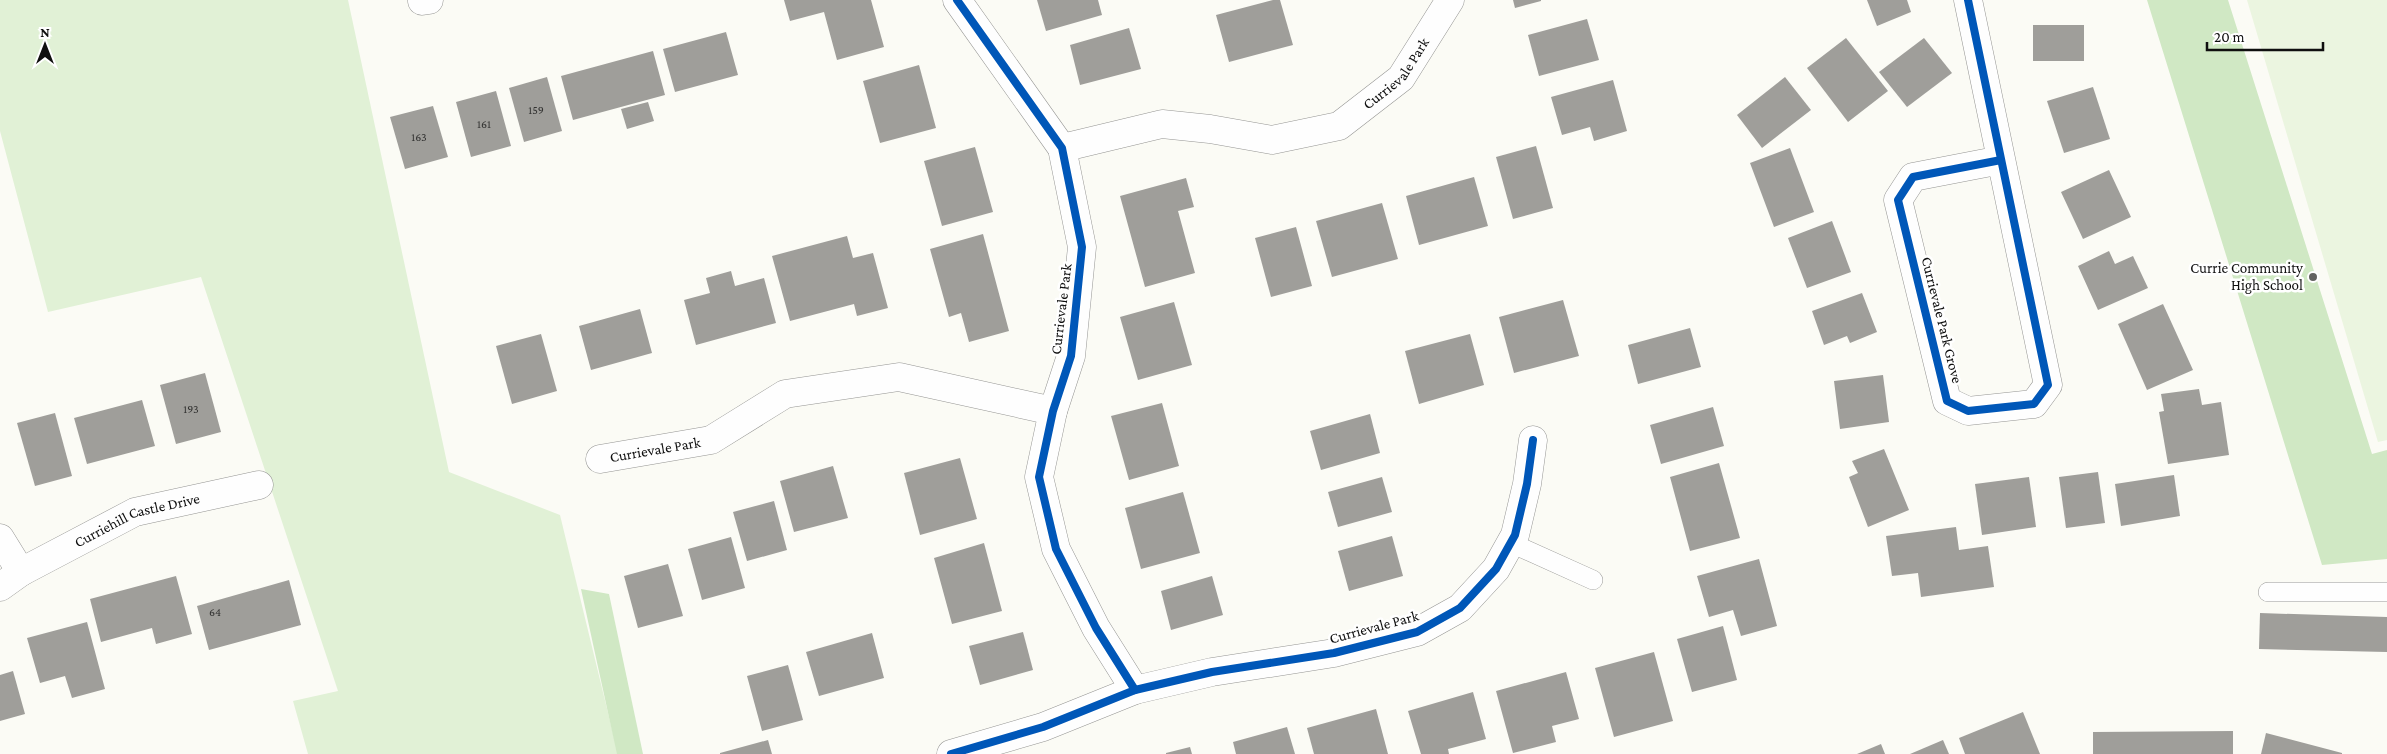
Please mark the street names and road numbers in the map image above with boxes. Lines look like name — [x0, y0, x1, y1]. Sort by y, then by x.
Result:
street label: Currievale Park — [1360, 34, 1433, 112]
street label: Currievale Park Grove — [1919, 255, 1966, 385]
street label: Currievale Park — [1047, 262, 1075, 355]
street label: Currievale Park — [609, 434, 703, 465]
street label: Curriehill Castle Drive — [72, 490, 202, 550]
street label: Currievale Park — [1328, 607, 1421, 647]

